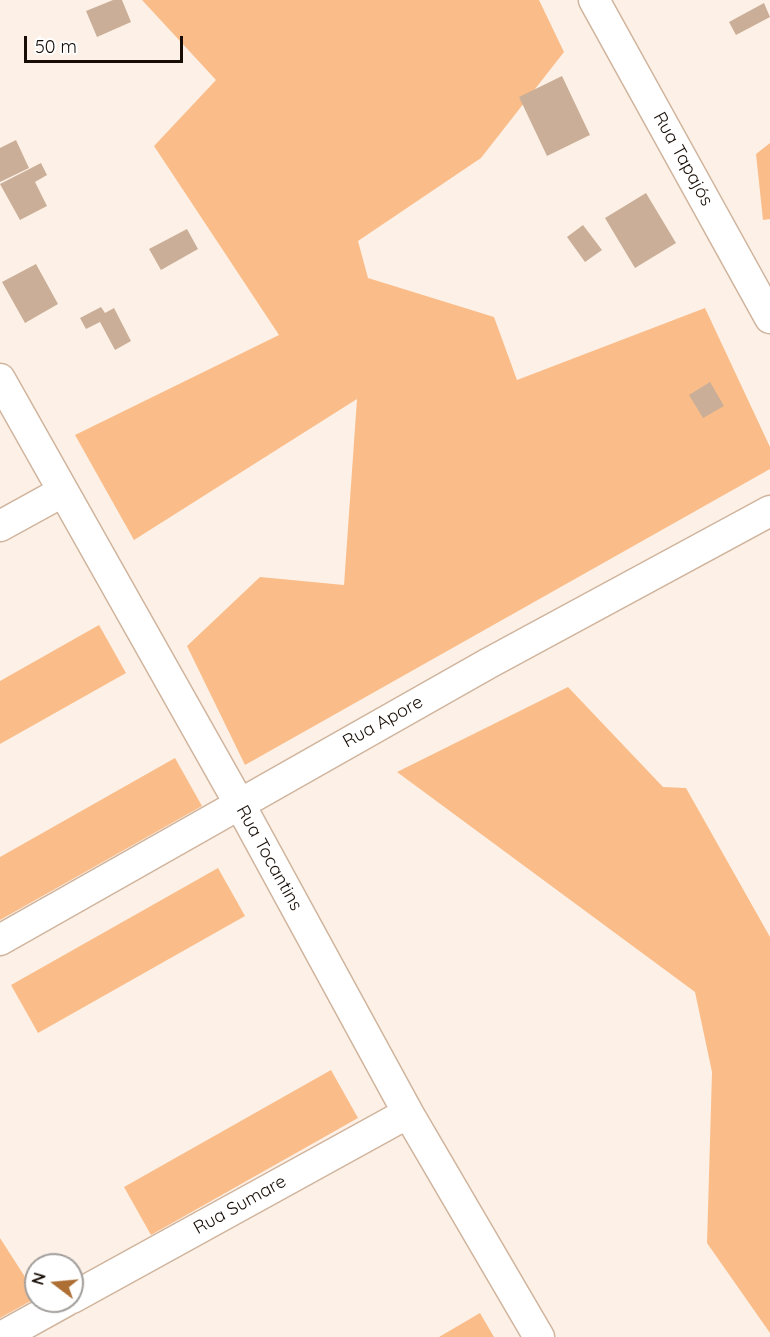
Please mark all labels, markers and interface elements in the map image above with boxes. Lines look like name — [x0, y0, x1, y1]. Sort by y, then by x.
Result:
scale bar — [27, 24, 186, 62]
text: 50 m — [35, 35, 77, 58]
street label: Rua Tapajós — [648, 108, 718, 210]
street label: Rua Apore — [339, 691, 427, 753]
street label: Rua Tocantins — [231, 802, 307, 914]
street label: Rua Sumare — [190, 1171, 290, 1239]
north arrow — [24, 1253, 84, 1313]
text: N — [27, 1270, 50, 1287]

